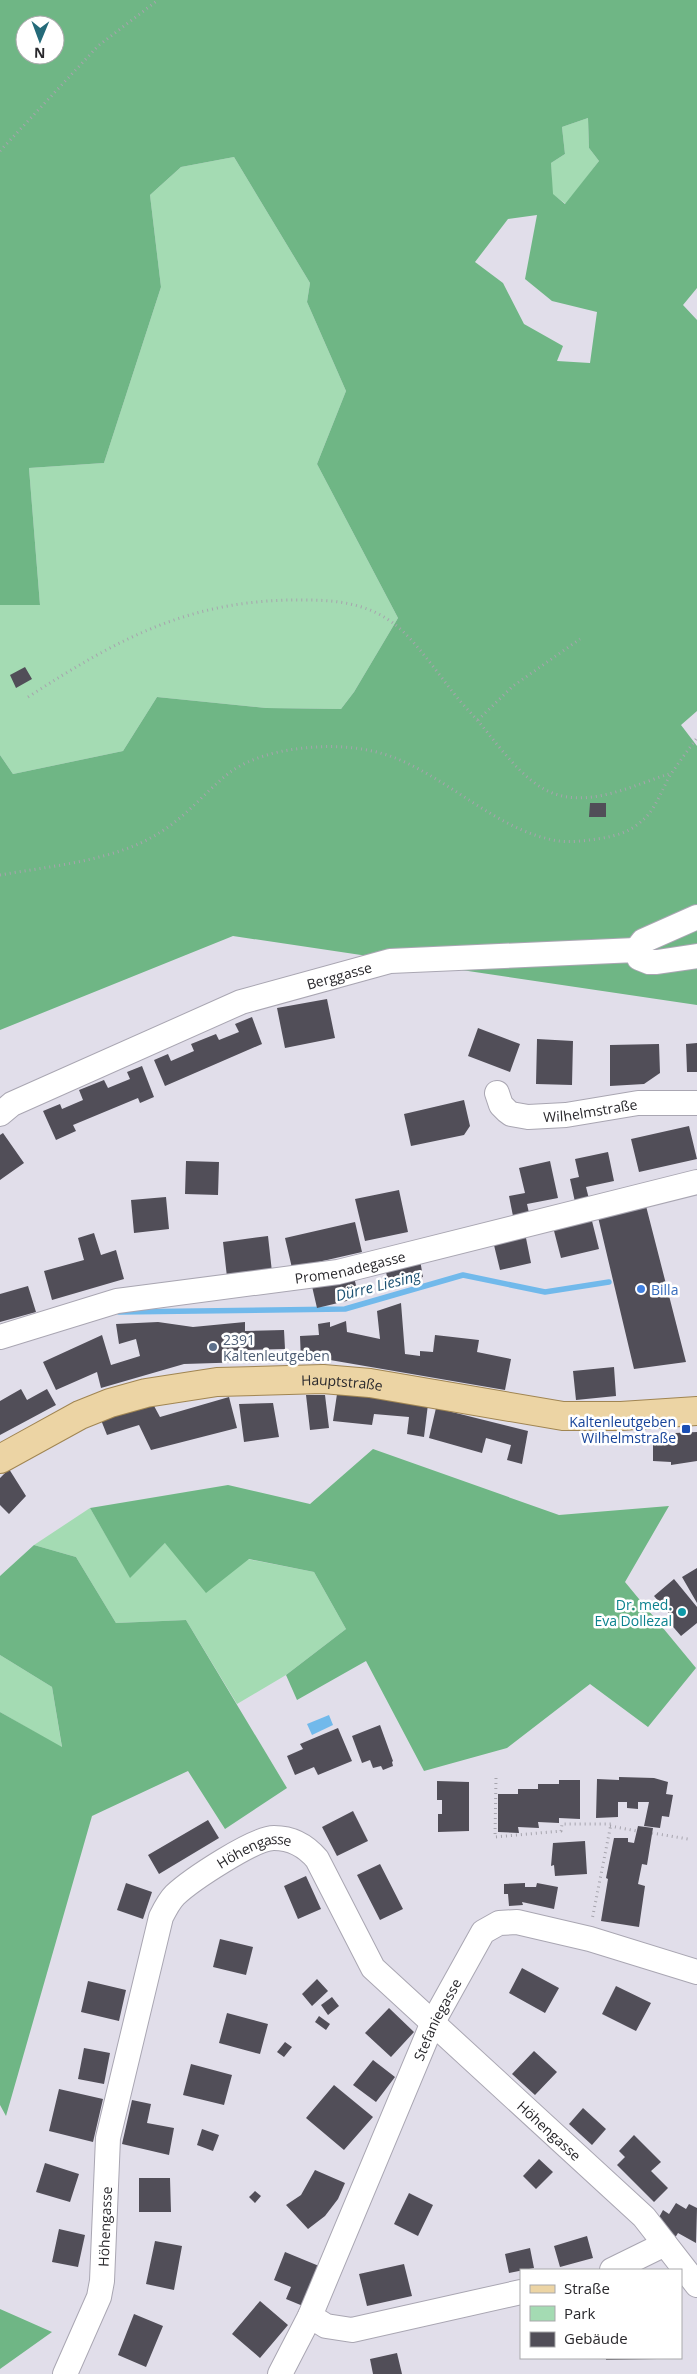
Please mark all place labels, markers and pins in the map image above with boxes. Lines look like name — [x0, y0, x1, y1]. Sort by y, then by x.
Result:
place label: Billa — [651, 1280, 678, 1299]
marker: Billa — [635, 1283, 647, 1295]
place label: 2391 Kaltenleutgeben — [223, 1330, 330, 1365]
marker: 2391 Kaltenleutgeben — [207, 1341, 219, 1353]
place label: Kaltenleutgeben Wilhelmstraße — [569, 1412, 676, 1447]
marker: Kaltenleutgeben Wilhelmstraße — [680, 1423, 692, 1435]
place label: Dr. med. Eva Dollezal — [594, 1595, 672, 1630]
marker: Dr. med. Eva Dollezal — [676, 1606, 688, 1618]

